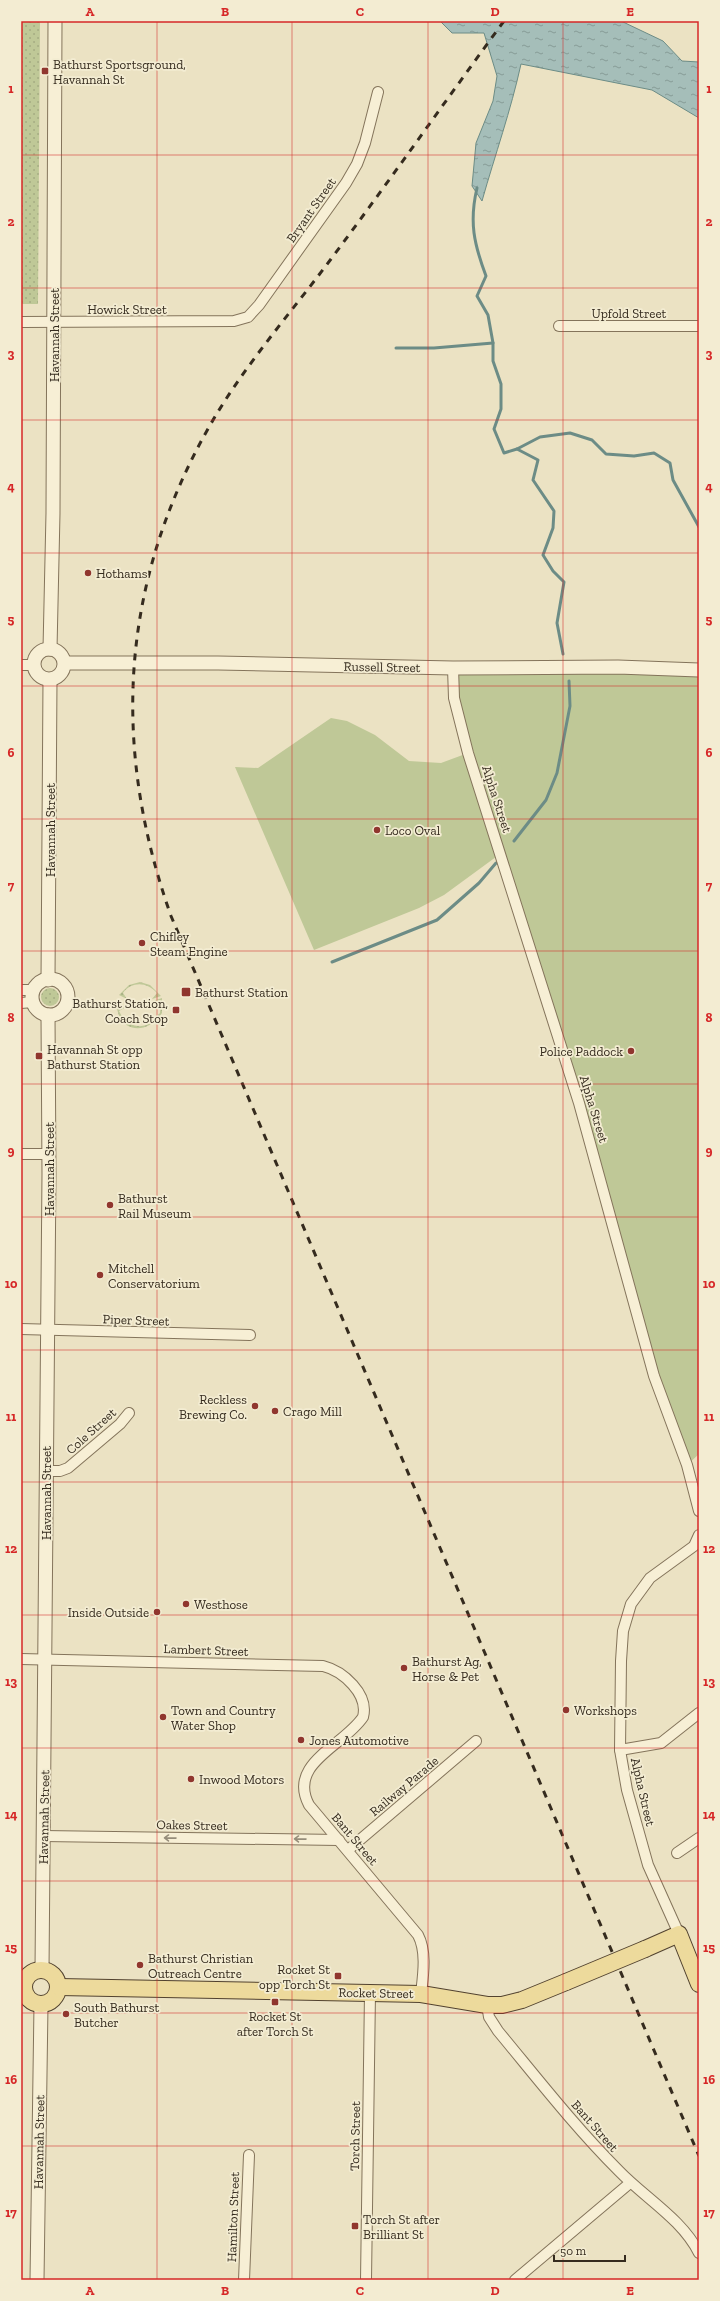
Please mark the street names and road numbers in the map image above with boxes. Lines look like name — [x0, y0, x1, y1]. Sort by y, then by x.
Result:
street label: Bryant Street — [283, 175, 339, 245]
street label: Havannah Street — [47, 288, 62, 382]
street label: Howick Street — [87, 302, 167, 317]
street label: Upfold Street — [592, 306, 667, 321]
street label: Russell Street — [343, 659, 421, 675]
street label: Alpha Street — [479, 763, 515, 835]
street label: Havannah Street — [43, 783, 58, 877]
street label: Alpha Street — [577, 1073, 611, 1145]
street label: Havannah Street — [42, 1122, 57, 1216]
street label: Piper Street — [102, 1311, 170, 1329]
street label: Cole Street — [63, 1405, 119, 1457]
street label: Havannah Street — [39, 1446, 54, 1540]
street label: Lambert Street — [163, 1641, 249, 1659]
street label: Railway Parade — [367, 1753, 441, 1819]
street label: Alpha Street — [628, 1756, 658, 1828]
street label: Havannah Street — [36, 1770, 52, 1864]
street label: Bant Street — [329, 1810, 381, 1868]
street label: Oakes Street — [156, 1817, 228, 1833]
street label: Rocket Street — [338, 1985, 414, 2001]
street label: Havannah Street — [31, 2095, 47, 2189]
street label: Bant Street — [568, 2097, 622, 2155]
street label: Torch Street — [347, 2101, 363, 2171]
street label: Hamilton Street — [224, 2171, 242, 2262]

